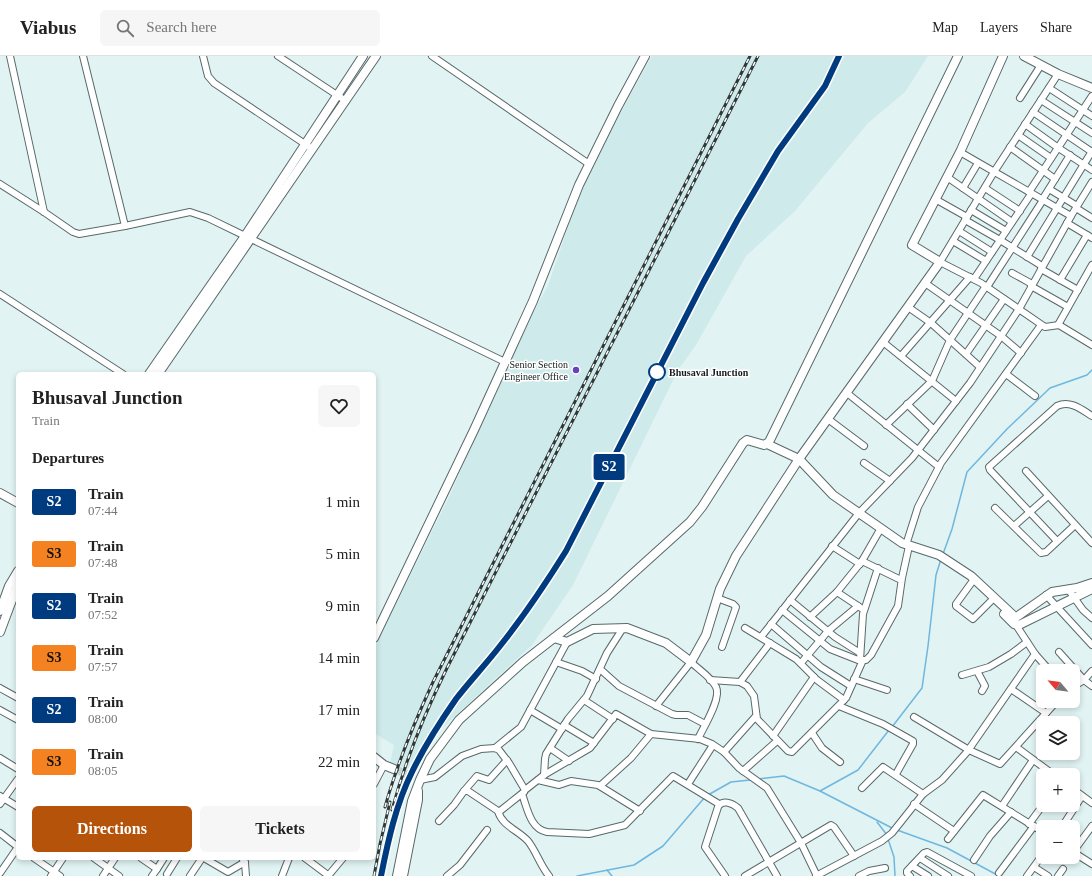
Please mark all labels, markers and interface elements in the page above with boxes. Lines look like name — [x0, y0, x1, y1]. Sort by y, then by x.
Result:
search box — [100, 10, 380, 46]
text: Viabus — [20, 17, 76, 38]
icon: search — [114, 17, 136, 39]
text: Search here — [146, 19, 217, 35]
text: Map — [932, 20, 958, 35]
text: Layers — [980, 20, 1018, 35]
text: Share — [1040, 20, 1072, 35]
place label: Senior Section Engineer Office — [504, 359, 569, 382]
marker: Bhusaval Junction — [648, 363, 666, 381]
marker: Senior Section Engineer Office — [571, 365, 581, 375]
place label: Bhusaval Junction — [669, 367, 749, 378]
button: heart — [318, 385, 360, 427]
text: Bhusaval Junction — [32, 387, 182, 408]
text: Train — [32, 413, 60, 428]
text: Departures — [32, 450, 104, 466]
line badge: S2 — [591, 454, 627, 480]
text: S2 — [602, 459, 616, 474]
text: Train — [88, 486, 124, 502]
text: S2 — [47, 494, 61, 509]
text: 1 min — [325, 494, 360, 510]
text: 07:44 — [88, 503, 118, 518]
text: Train — [88, 538, 124, 554]
text: S3 — [47, 546, 61, 561]
text: 5 min — [325, 546, 360, 562]
text: 07:48 — [88, 555, 118, 570]
text: Train — [88, 590, 124, 606]
text: S2 — [47, 598, 61, 613]
text: 9 min — [325, 598, 360, 614]
text: 07:52 — [88, 607, 118, 622]
text: Train — [88, 642, 124, 658]
text: S3 — [47, 650, 61, 665]
text: 14 min — [318, 650, 360, 666]
text: 07:57 — [88, 659, 118, 674]
north arrow — [1036, 664, 1080, 708]
map controls — [1036, 664, 1080, 864]
text: Train — [88, 694, 124, 710]
text: S2 — [47, 702, 61, 717]
text: 17 min — [318, 702, 360, 718]
text: 08:00 — [88, 711, 118, 726]
button: layers — [1036, 716, 1080, 760]
text: Train — [88, 746, 124, 762]
text: S3 — [47, 754, 61, 769]
text: 22 min — [318, 754, 360, 770]
text: 08:05 — [88, 763, 118, 778]
button: + — [1036, 768, 1080, 812]
button: Directions — [32, 806, 192, 852]
button: Tickets — [200, 806, 360, 852]
button: − — [1036, 820, 1080, 864]

